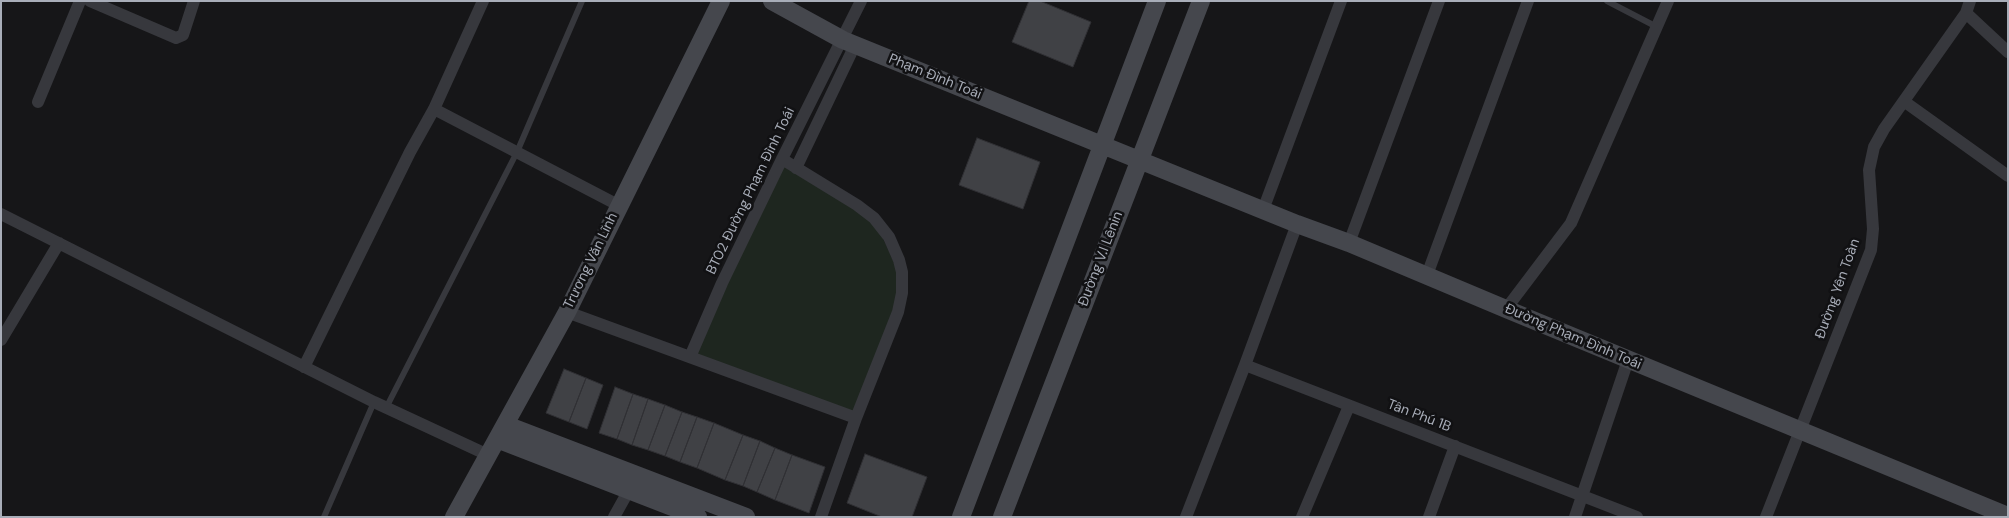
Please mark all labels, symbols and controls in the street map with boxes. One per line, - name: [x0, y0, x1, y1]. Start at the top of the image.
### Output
- street label: Phạm Đình Toái: [886, 51, 984, 103]
- street label: BT02 Đường Phạm Đình Toái: [703, 105, 799, 277]
- street label: Đường V.I Lênin: [1075, 209, 1127, 309]
- street label: Trương Văn Lĩnh: [560, 210, 622, 312]
- street label: Đường Yên Toàn: [1812, 237, 1864, 341]
- street label: Đường Phạm Đình Toái: [1502, 301, 1644, 373]
- street label: Tân Phú 1B: [1385, 396, 1453, 436]

